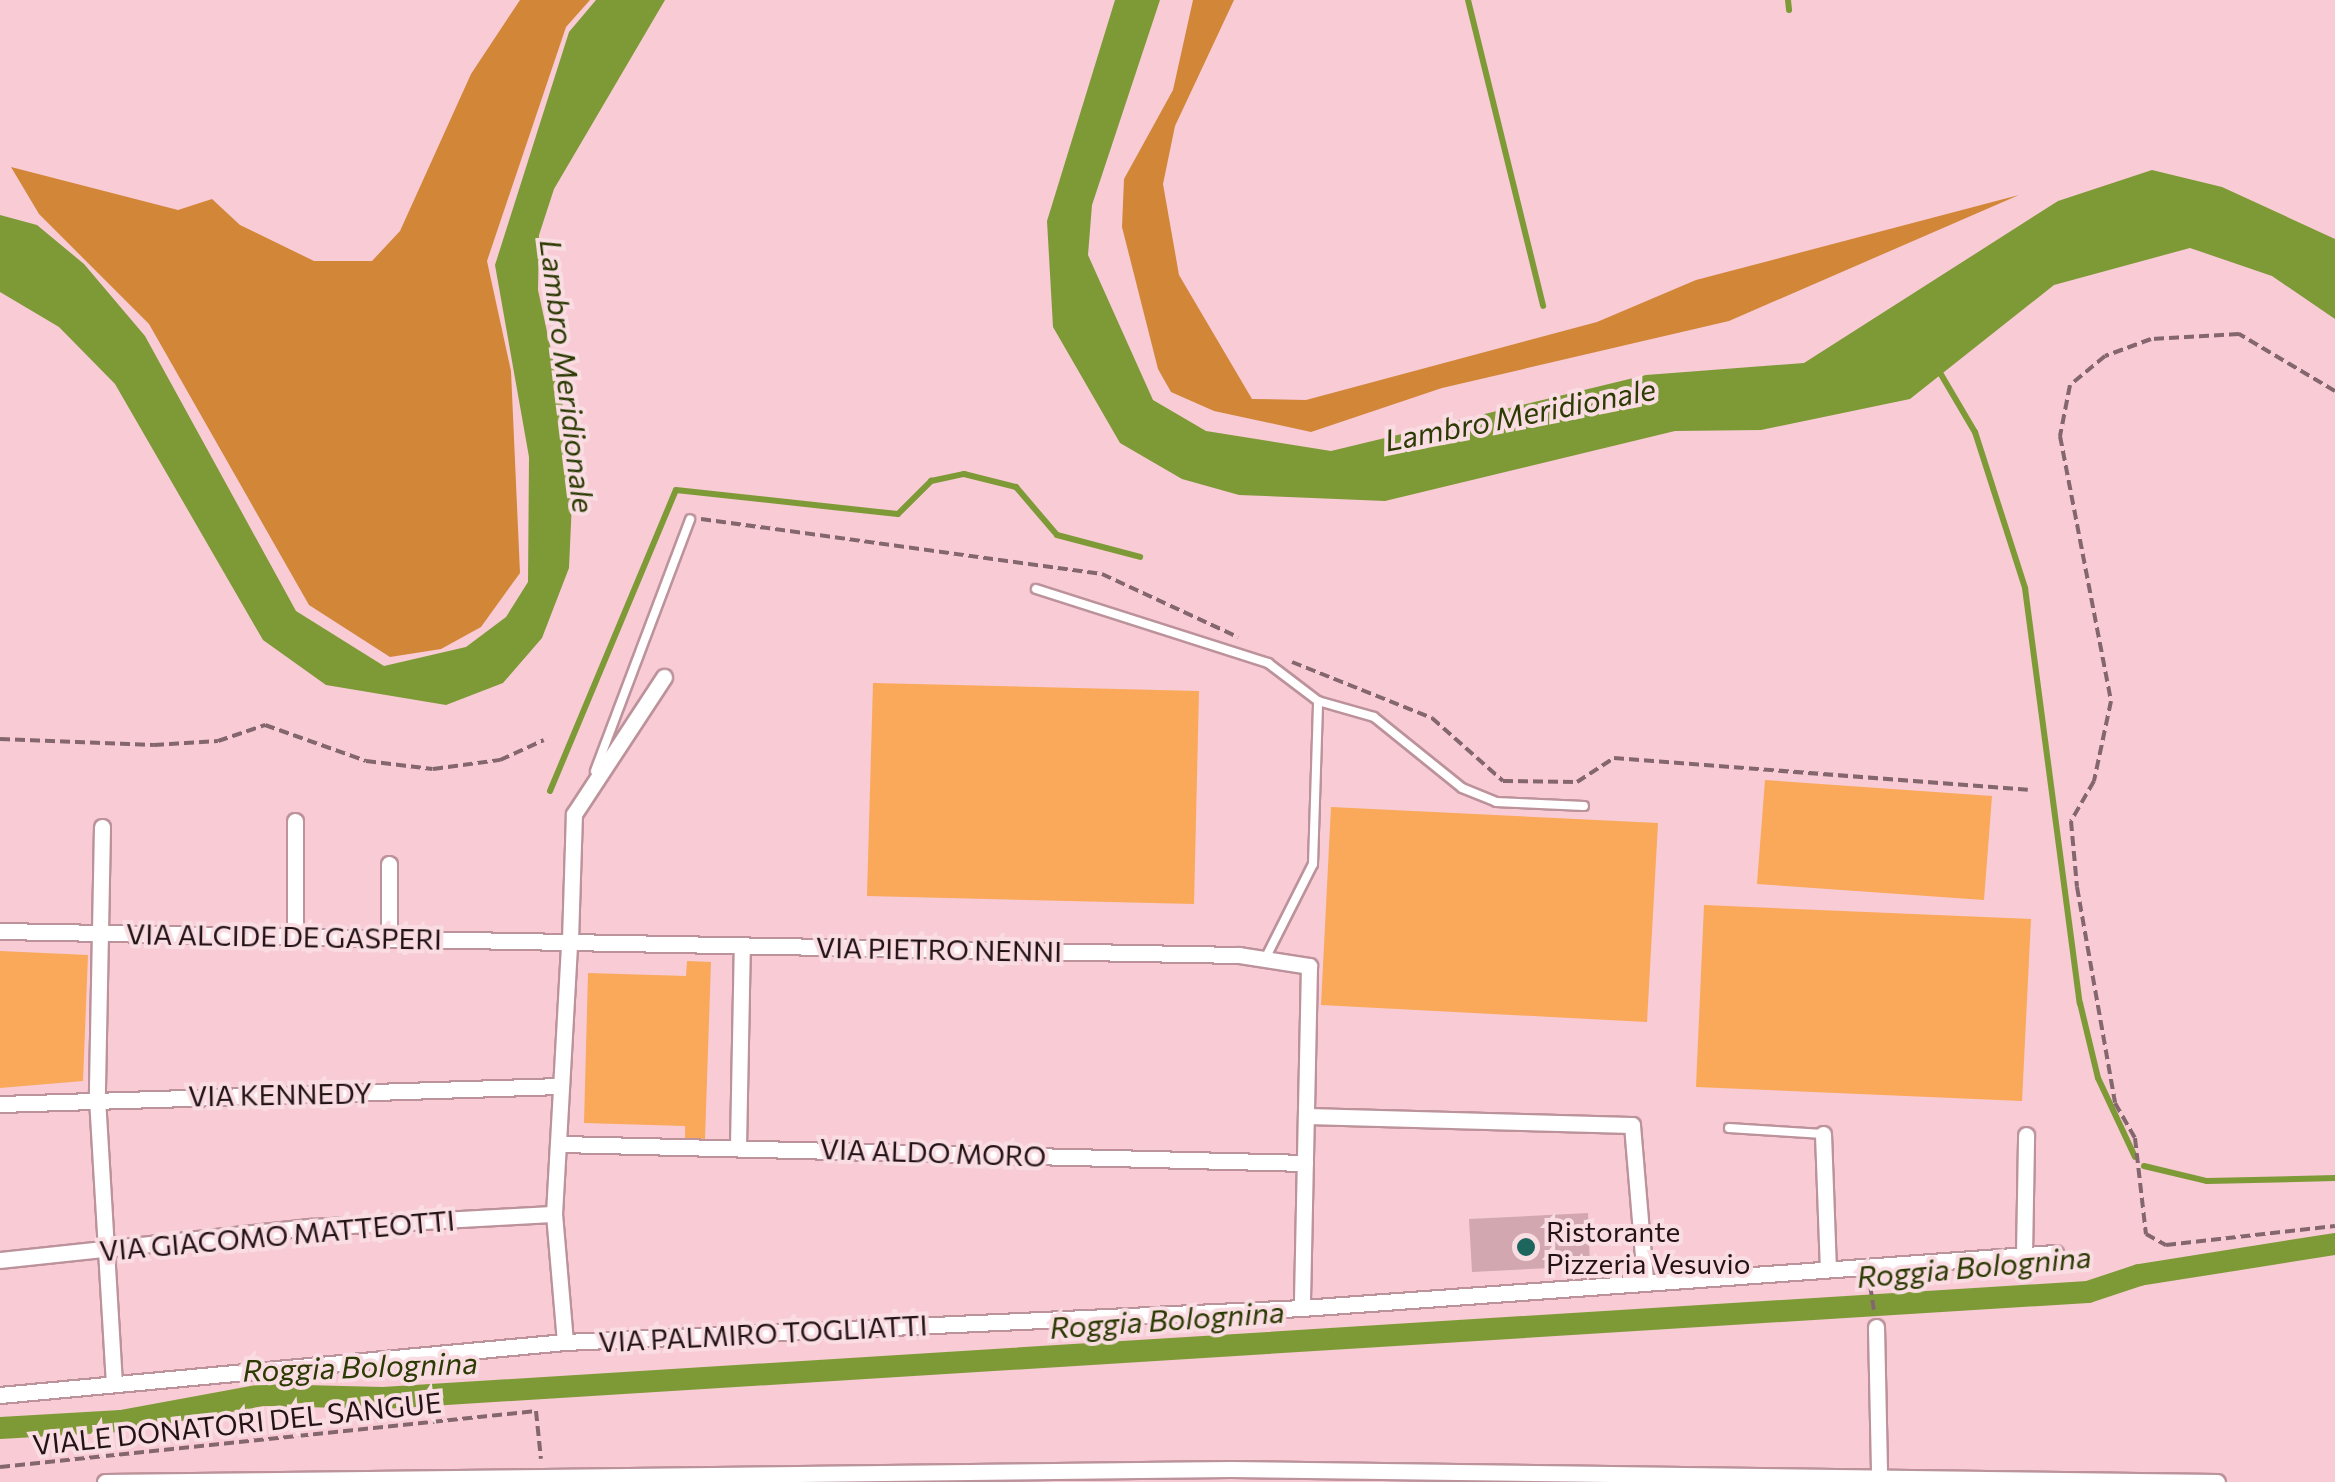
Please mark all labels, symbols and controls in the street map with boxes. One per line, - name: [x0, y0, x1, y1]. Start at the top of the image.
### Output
- water label: Lambro Meridionale: [533, 237, 603, 515]
- water label: Lambro Meridionale: [1381, 370, 1659, 458]
- street label: VIA ALCIDE DE GASPERI: [126, 916, 442, 956]
- street label: VIA PIETRO NENNI: [816, 930, 1062, 968]
- street label: VIA KENNEDY: [188, 1076, 372, 1112]
- street label: VIA ALDO MORO: [819, 1131, 1047, 1173]
- street label: VIA GIACOMO MATTEOTTI: [98, 1203, 456, 1267]
- place label: Ristorante Pizzeria Vesuvio: [1546, 1214, 1750, 1280]
- marker: Ristorante Pizzeria Vesuvio: [1515, 1236, 1537, 1258]
- water label: Roggia Bolognina: [1855, 1238, 2093, 1294]
- water label: Roggia Bolognina: [1048, 1293, 1286, 1345]
- street label: VIA PALMIRO TOGLIATTI: [598, 1308, 928, 1358]
- water label: Roggia Bolognina: [242, 1344, 478, 1388]
- street label: VIALE DONATORI DEL SANGUE: [31, 1385, 443, 1461]

